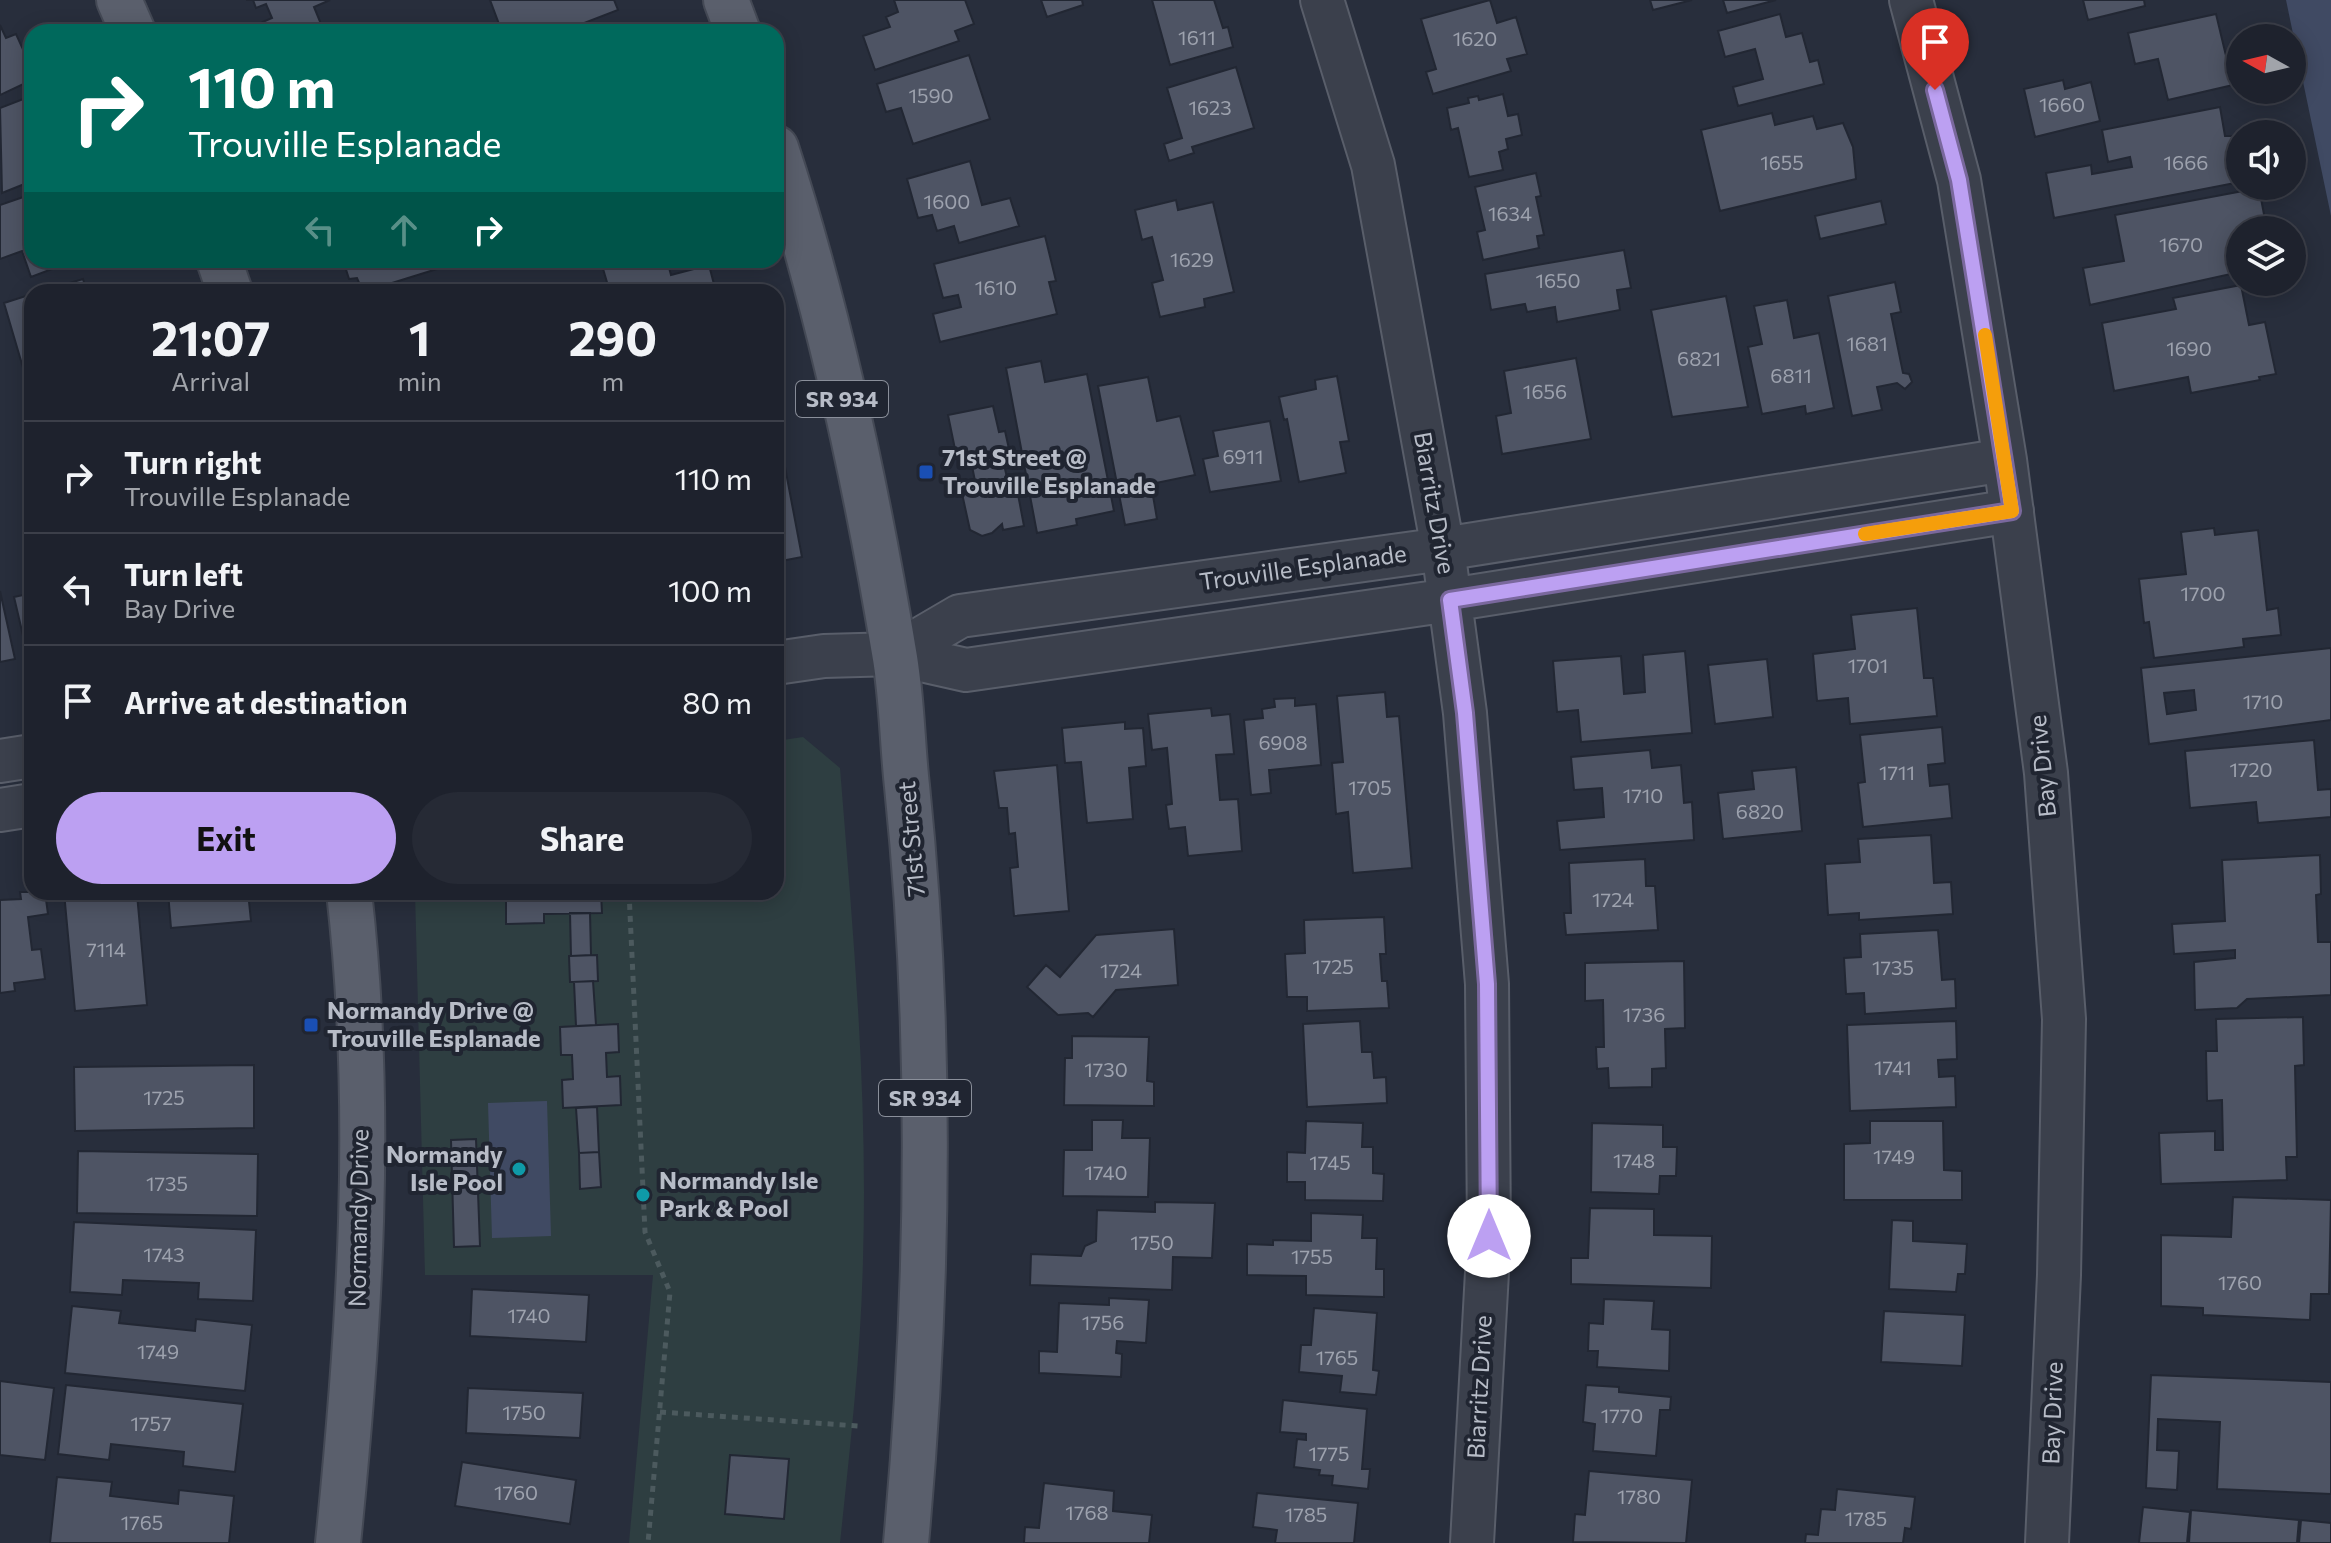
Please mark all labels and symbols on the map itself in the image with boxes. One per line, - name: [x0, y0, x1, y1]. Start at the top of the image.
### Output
- pin: [1901, 8, 1969, 90]
- north arrow: [2226, 24, 2306, 104]
- house number: 1611: [1178, 25, 1216, 49]
- house number: 1620: [1453, 26, 1497, 50]
- house number: 1590: [908, 83, 954, 107]
- house number: 1660: [2039, 92, 2085, 116]
- house number: 1623: [1188, 95, 1232, 119]
- house number: 1655: [1760, 150, 1804, 174]
- house number: 1666: [2164, 150, 2208, 174]
- house number: 1600: [924, 189, 970, 213]
- house number: 1634: [1488, 201, 1532, 225]
- house number: 1670: [2159, 232, 2203, 256]
- house number: 1629: [1170, 247, 1214, 271]
- house number: 1650: [1535, 268, 1581, 292]
- house number: 1610: [975, 275, 1017, 299]
- house number: 1681: [1846, 331, 1888, 355]
- house number: 1690: [2166, 336, 2212, 360]
- house number: 6821: [1677, 346, 1721, 370]
- house number: 6811: [1770, 363, 1812, 387]
- house number: 1656: [1523, 379, 1567, 403]
- road number: SR 934: [796, 381, 888, 417]
- street label: Biarritz Drive: [1409, 429, 1462, 576]
- place label: 71st Street @ Trouville Esplanade: [942, 442, 1156, 499]
- house number: 6911: [1222, 444, 1264, 468]
- marker: 71st Street @ Trouville Esplanade: [917, 463, 935, 481]
- street label: Trouville Esplanade: [1197, 538, 1408, 595]
- house number: 1700: [2180, 581, 2226, 605]
- house number: 1701: [1848, 653, 1888, 677]
- house number: 1710: [2243, 689, 2283, 713]
- street label: Bay Drive: [2022, 714, 2061, 819]
- house number: 6908: [1258, 730, 1308, 754]
- house number: 1720: [2229, 757, 2273, 781]
- house number: 1711: [1879, 760, 1915, 784]
- house number: 1705: [1348, 775, 1392, 799]
- street label: 71st Street: [891, 780, 930, 898]
- house number: 1710: [1623, 783, 1663, 807]
- house number: 6820: [1736, 799, 1784, 823]
- house number: 1724: [1592, 887, 1634, 911]
- house number: 7114: [86, 937, 126, 961]
- house number: 1725: [1312, 954, 1354, 978]
- house number: 1735: [1872, 955, 1914, 979]
- house number: 1724: [1100, 958, 1142, 982]
- place label: Normandy Drive @ Trouville Esplanade: [327, 995, 541, 1052]
- house number: 1736: [1623, 1002, 1665, 1026]
- marker: Normandy Drive @ Trouville Esplanade: [302, 1016, 320, 1034]
- house number: 1741: [1874, 1055, 1912, 1079]
- house number: 1730: [1084, 1057, 1128, 1081]
- road number: SR 934: [879, 1080, 971, 1116]
- house number: 1725: [143, 1085, 185, 1109]
- street label: Normandy Drive: [341, 1129, 374, 1307]
- place label: Normandy Isle Pool: [386, 1139, 503, 1196]
- house number: 1749: [1873, 1144, 1915, 1168]
- house number: 1748: [1613, 1148, 1655, 1172]
- house number: 1745: [1309, 1150, 1351, 1174]
- marker: Normandy Isle Pool: [510, 1160, 528, 1178]
- house number: 1740: [1085, 1160, 1127, 1184]
- place label: Normandy Isle Park & Pool: [659, 1165, 818, 1222]
- house number: 1735: [146, 1171, 188, 1195]
- marker: Normandy Isle Park & Pool: [634, 1186, 652, 1204]
- position arrow: [1447, 1194, 1531, 1278]
- house number: 1750: [1130, 1230, 1174, 1254]
- house number: 1743: [143, 1242, 185, 1266]
- house number: 1755: [1291, 1244, 1333, 1268]
- house number: 1760: [2218, 1270, 2262, 1294]
- house number: 1740: [508, 1303, 550, 1327]
- house number: 1756: [1082, 1310, 1124, 1334]
- street label: Biarritz Drive: [1460, 1314, 1497, 1460]
- house number: 1749: [137, 1339, 179, 1363]
- house number: 1765: [1316, 1345, 1358, 1369]
- street label: Bay Drive: [2035, 1361, 2068, 1465]
- house number: 1750: [502, 1400, 546, 1424]
- house number: 1770: [1601, 1403, 1643, 1427]
- house number: 1757: [130, 1411, 172, 1435]
- house number: 1775: [1308, 1441, 1350, 1465]
- house number: 1760: [494, 1480, 538, 1504]
- house number: 1780: [1617, 1484, 1661, 1508]
- house number: 1768: [1065, 1500, 1109, 1524]
- house number: 1785: [1285, 1502, 1327, 1526]
- house number: 1785: [1845, 1506, 1887, 1530]
- house number: 1765: [121, 1510, 163, 1534]

